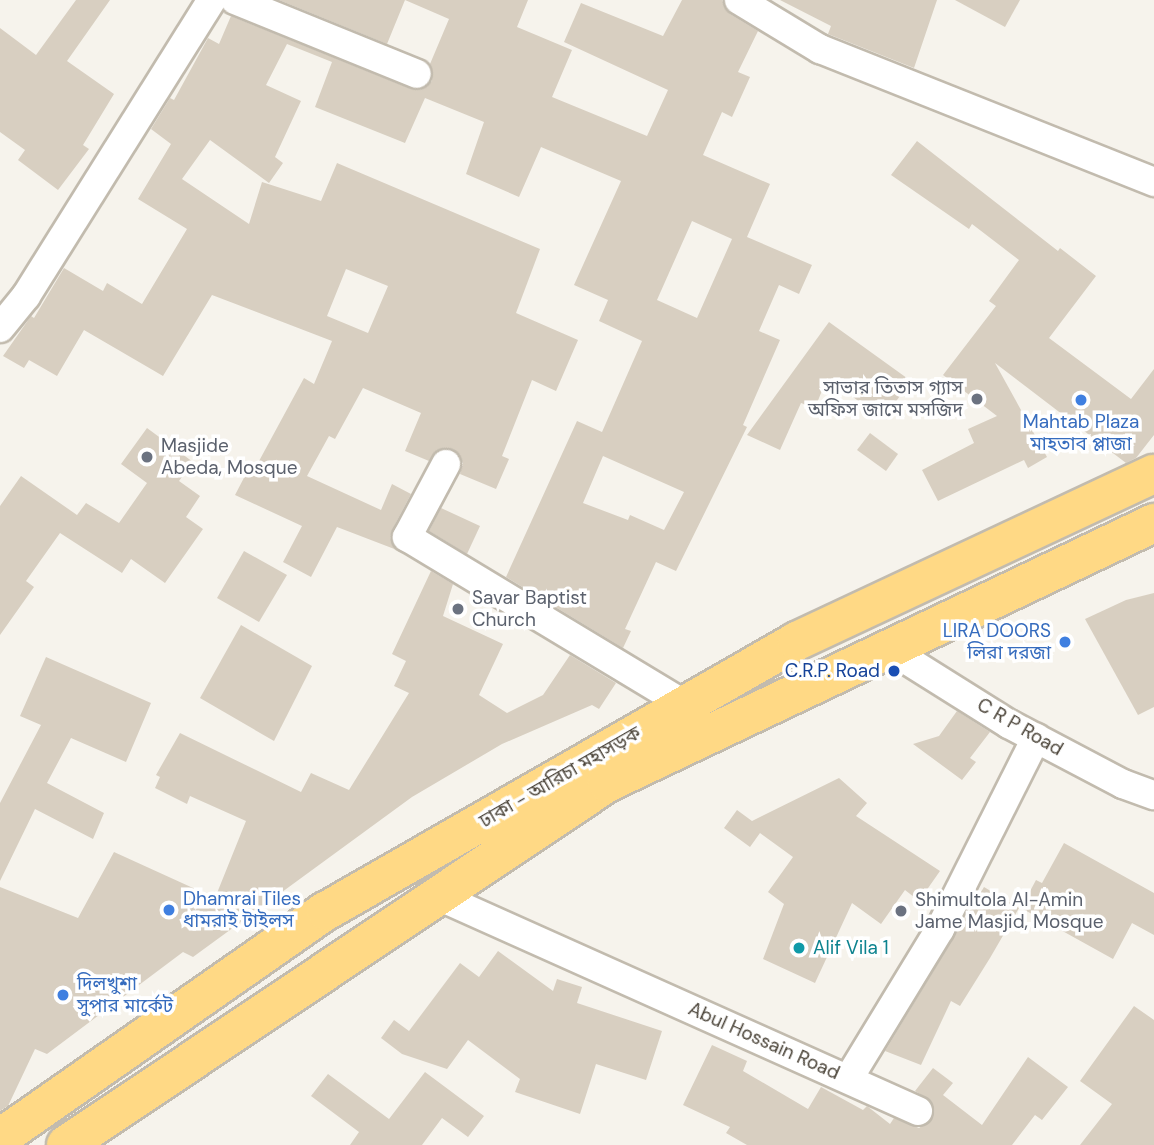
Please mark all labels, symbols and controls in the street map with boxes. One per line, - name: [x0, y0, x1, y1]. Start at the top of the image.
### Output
- place label: সাভার তিতাস গ্যাস অফিস জামে মসজিদ: [808, 377, 963, 421]
- marker: সাভার তিতাস গ্যাস অফিস জামে মসজিদ: [969, 391, 985, 407]
- marker: Mahtab Plaza মাহতাব প্লাজা: [1073, 392, 1089, 408]
- place label: Mahtab Plaza মাহতাব প্লাজা: [1023, 411, 1139, 455]
- place label: Masjide Abeda, Mosque: [161, 435, 297, 479]
- marker: Masjide Abeda, Mosque: [139, 449, 155, 465]
- place label: Savar Baptist Church: [472, 587, 587, 631]
- marker: Savar Baptist Church: [450, 601, 466, 617]
- place label: LIRA DOORS লিরা দরজা: [943, 620, 1051, 664]
- marker: LIRA DOORS লিরা দরজা: [1057, 634, 1073, 650]
- place label: C.R.P. Road: [785, 660, 880, 682]
- marker: C.R.P. Road: [886, 663, 902, 679]
- street label: C R P Road: [973, 693, 1067, 761]
- street label: ঢাকা - আরিচা মহাসড়ক: [475, 722, 645, 832]
- place label: Dhamrai Tiles ধামরাই টাইলস: [183, 888, 301, 932]
- place label: Shimultola Al-Amin Jame Masjid, Mosque: [915, 889, 1103, 933]
- marker: Dhamrai Tiles ধামরাই টাইলস: [161, 902, 177, 918]
- marker: Shimultola Al-Amin Jame Masjid, Mosque: [893, 903, 909, 919]
- place label: Alif Vila 1: [813, 937, 889, 959]
- marker: Alif Vila 1: [791, 940, 807, 956]
- place label: দিলখুশা সুপার মার্কেট: [77, 973, 173, 1017]
- marker: দিলখুশা সুপার মার্কেট: [55, 987, 71, 1003]
- street label: Abul Hossain Road: [685, 997, 843, 1085]

